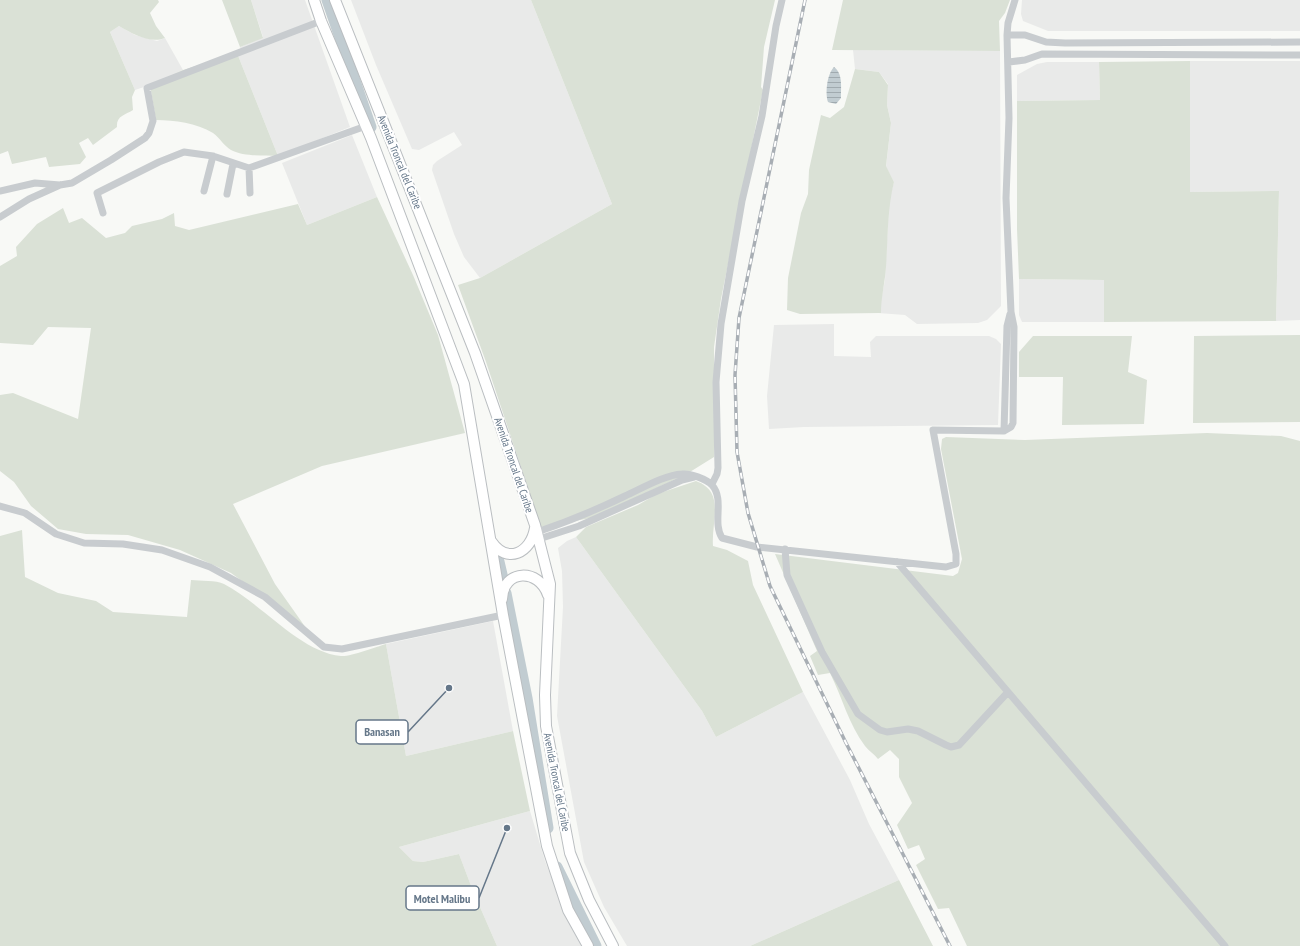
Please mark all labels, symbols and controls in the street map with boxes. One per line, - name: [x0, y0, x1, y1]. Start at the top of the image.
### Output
- street label: Avenida Troncal del Caribe: [375, 113, 425, 211]
- street label: Avenida Troncal del Caribe: [491, 415, 537, 515]
- callout: Banasan: [356, 720, 408, 744]
- text: Banasan: [364, 724, 400, 739]
- street label: Avenida Troncal del Caribe: [541, 732, 574, 833]
- callout: Motel Malibu: [406, 886, 479, 910]
- text: Motel Malibu: [414, 891, 470, 906]

